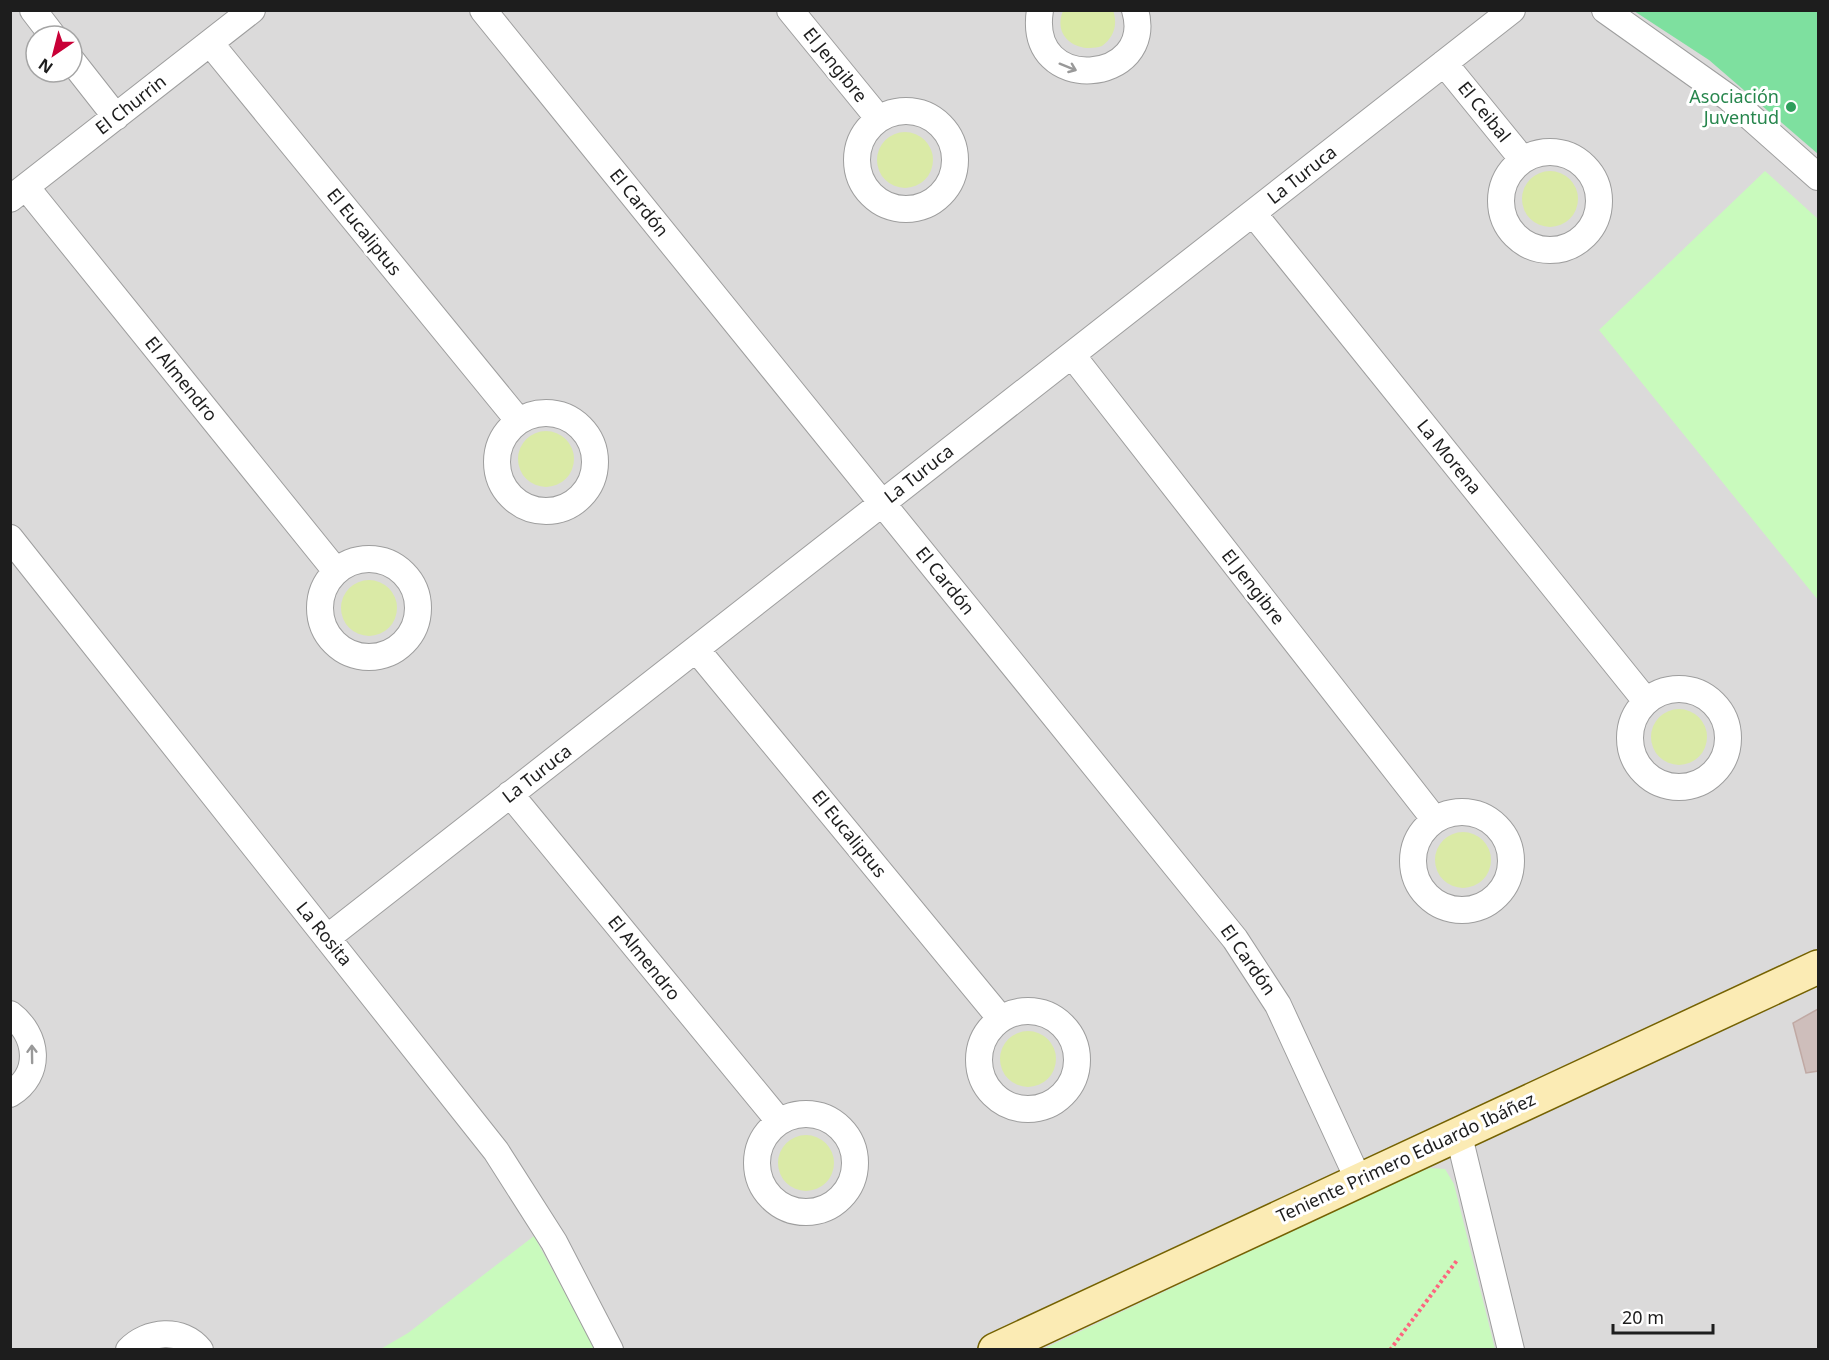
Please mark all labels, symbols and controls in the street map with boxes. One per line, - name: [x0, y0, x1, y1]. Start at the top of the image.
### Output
- street label: El Jengibre: [798, 22, 873, 107]
- north arrow: [24, 24, 84, 84]
- text: N: [34, 54, 57, 79]
- one-way arrow: [1059, 62, 1077, 73]
- street label: El Churrin: [90, 69, 171, 139]
- street label: El Ceibal: [1453, 76, 1517, 147]
- place label: Asociación Juventud: [1689, 84, 1779, 129]
- marker: Asociación Juventud: [1784, 100, 1798, 114]
- street label: La Turuca: [1262, 140, 1341, 209]
- street label: El Cardón: [605, 163, 675, 241]
- street label: El Eucaliptus: [322, 183, 407, 280]
- street label: El Almendro: [140, 331, 223, 426]
- street label: La Morena: [1412, 414, 1487, 499]
- street label: La Turuca: [879, 439, 958, 508]
- street label: El Cardón: [911, 541, 981, 619]
- street label: El Jengibre: [1217, 544, 1291, 629]
- street label: La Turuca: [497, 739, 576, 808]
- street label: El Eucaliptus: [807, 785, 892, 882]
- street label: La Rosita: [291, 896, 358, 971]
- street label: El Almendro: [603, 910, 686, 1005]
- street label: El Cardón: [1216, 919, 1282, 999]
- one-way arrow: [26, 1045, 38, 1064]
- street label: Teniente Primero Eduardo Ibáñez: [1272, 1086, 1539, 1228]
- scale bar: [1613, 1297, 1714, 1335]
- text: 20 m: [1622, 1305, 1664, 1329]

